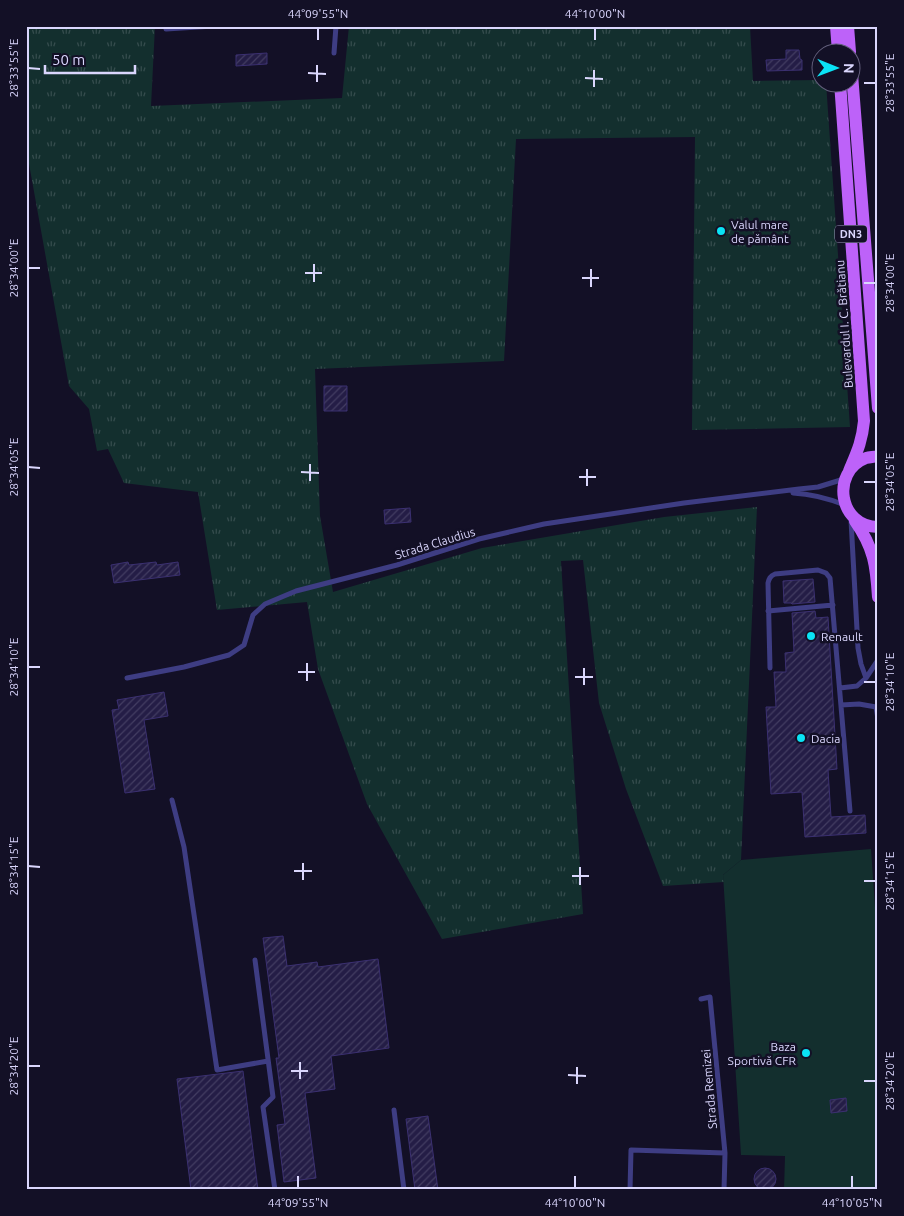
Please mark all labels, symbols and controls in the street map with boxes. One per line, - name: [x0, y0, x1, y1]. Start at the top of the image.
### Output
- text: 44°09'55"N: [288, 7, 348, 20]
- text: 44°10'00"N: [565, 7, 625, 20]
- text: 28°33'55"E: [7, 38, 20, 97]
- scale bar: [45, 42, 135, 74]
- north arrow: [812, 42, 862, 92]
- text: 50 m: [52, 51, 85, 68]
- text: 28°33'55"E: [883, 53, 896, 112]
- text: N: [841, 63, 857, 74]
- place label: Valul mare de pământ: [731, 218, 789, 245]
- marker: Valul mare de pământ: [715, 225, 727, 237]
- road number: DN3: [835, 225, 867, 242]
- text: 28°34'00"E: [7, 238, 20, 297]
- text: 28°34'00"E: [883, 253, 896, 312]
- street label: Bulevardul I. C. Brătianu: [833, 259, 855, 389]
- text: 28°34'05"E: [7, 437, 20, 496]
- text: 28°34'05"E: [883, 452, 896, 511]
- street label: Strada Claudius: [393, 525, 477, 561]
- marker: Renault: [805, 630, 817, 642]
- place label: Renault: [821, 630, 863, 643]
- text: 28°34'10"E: [7, 637, 20, 696]
- text: 28°34'10"E: [883, 652, 896, 711]
- marker: Dacia: [795, 732, 807, 744]
- place label: Dacia: [811, 732, 840, 745]
- text: 28°34'15"E: [7, 836, 20, 895]
- text: 28°34'15"E: [883, 851, 896, 910]
- text: 28°34'20"E: [7, 1036, 20, 1095]
- place label: Baza Sportivă CFR: [728, 1040, 797, 1067]
- marker: Baza Sportivă CFR: [800, 1047, 812, 1059]
- street label: Strada Remizei: [699, 1049, 719, 1129]
- text: 28°34'20"E: [883, 1051, 896, 1110]
- text: 44°09'55"N: [268, 1196, 328, 1209]
- text: 44°10'00"N: [545, 1196, 605, 1209]
- text: 44°10'05"N: [822, 1196, 882, 1209]

